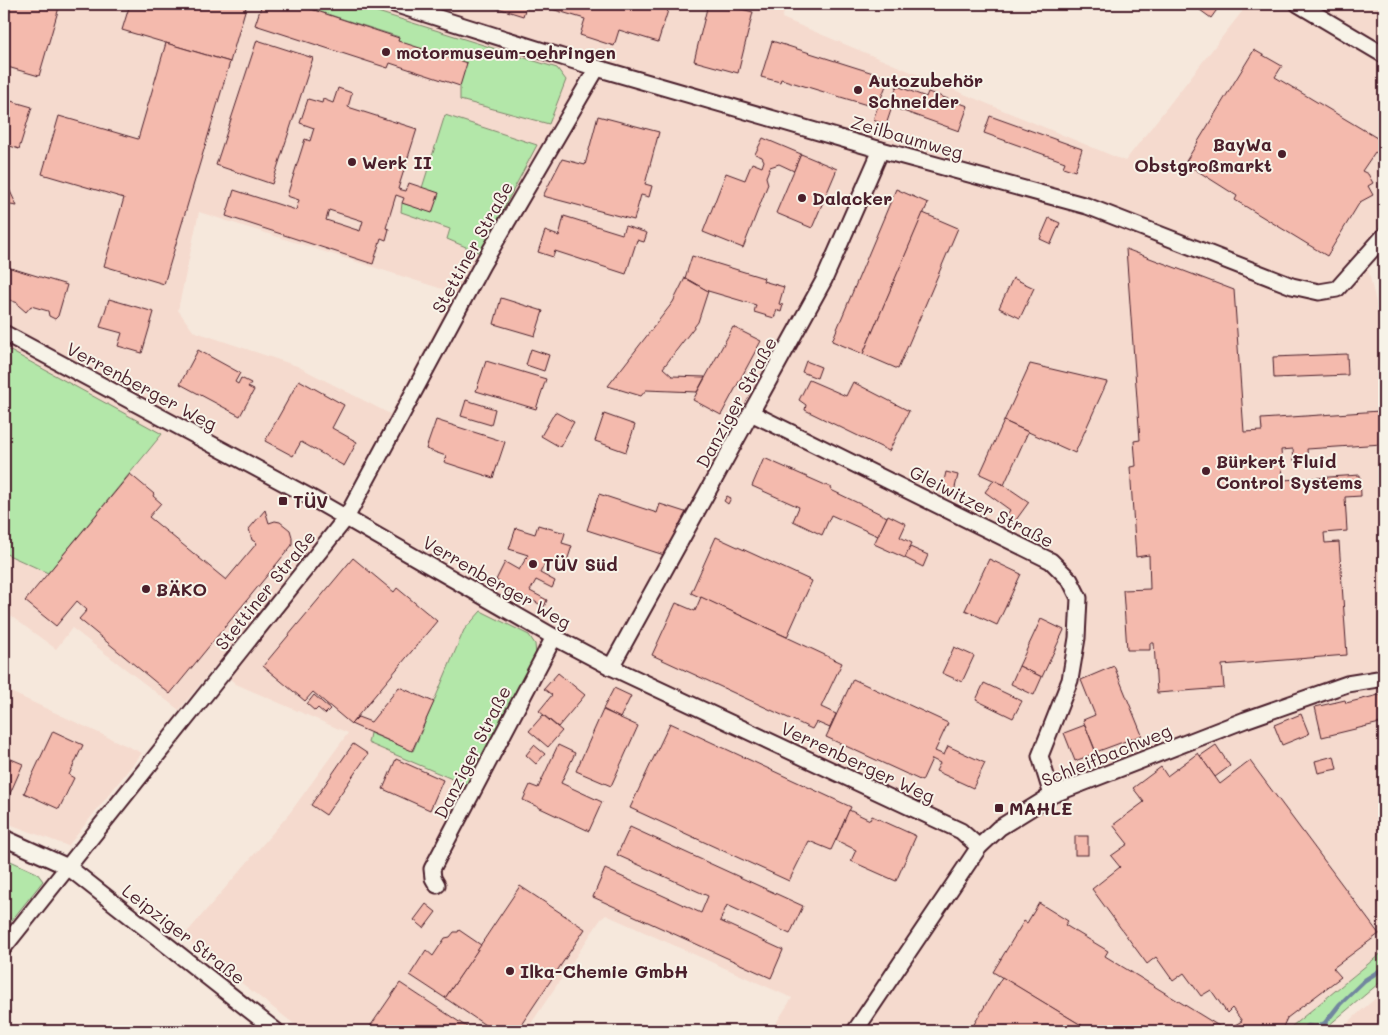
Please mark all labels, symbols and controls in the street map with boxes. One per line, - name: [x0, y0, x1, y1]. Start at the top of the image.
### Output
- place label: motormuseum-oehringen: [396, 40, 616, 64]
- marker: motormuseum-oehringen: [380, 46, 392, 58]
- place label: Autozubehör Schneider: [868, 68, 983, 113]
- marker: Autozubehör Schneider: [852, 84, 864, 96]
- street label: Zeilbaumweg: [848, 110, 966, 164]
- place label: BayWa Obstgroßmarkt: [1134, 132, 1272, 177]
- marker: BayWa Obstgroßmarkt: [1276, 148, 1288, 160]
- place label: Werk II: [362, 150, 432, 174]
- marker: Werk II: [346, 156, 358, 168]
- street label: Stettiner Straße: [426, 177, 518, 317]
- place label: Dalacker: [812, 186, 892, 210]
- marker: Dalacker: [796, 192, 808, 204]
- street label: Danziger Straße: [690, 332, 782, 472]
- street label: Verrenberger Weg: [63, 336, 221, 436]
- place label: Bürkert Fluid Control Systems: [1216, 449, 1362, 494]
- street label: Gleiwitzer Straße: [906, 459, 1058, 553]
- marker: Bürkert Fluid Control Systems: [1200, 465, 1212, 477]
- place label: TÜV: [293, 489, 328, 513]
- marker: TÜV: [277, 495, 289, 507]
- street label: Stettiner Straße: [209, 525, 321, 655]
- street label: Verrenberger Weg: [419, 530, 575, 634]
- place label: TÜV Süd: [543, 552, 618, 576]
- marker: TÜV Süd: [527, 558, 539, 570]
- place label: BÄKO: [156, 577, 207, 601]
- marker: BÄKO: [140, 583, 152, 595]
- street label: Danziger Straße: [428, 681, 516, 823]
- street label: Verrenberger Weg: [777, 716, 939, 808]
- street label: Schleifbachweg: [1038, 718, 1174, 792]
- place label: MAHLE: [1009, 796, 1073, 820]
- marker: MAHLE: [993, 802, 1005, 814]
- street label: Leipziger Straße: [118, 878, 250, 990]
- place label: Ilka-Chemie GmbH: [520, 959, 689, 983]
- marker: Ilka-Chemie GmbH: [504, 965, 516, 977]

